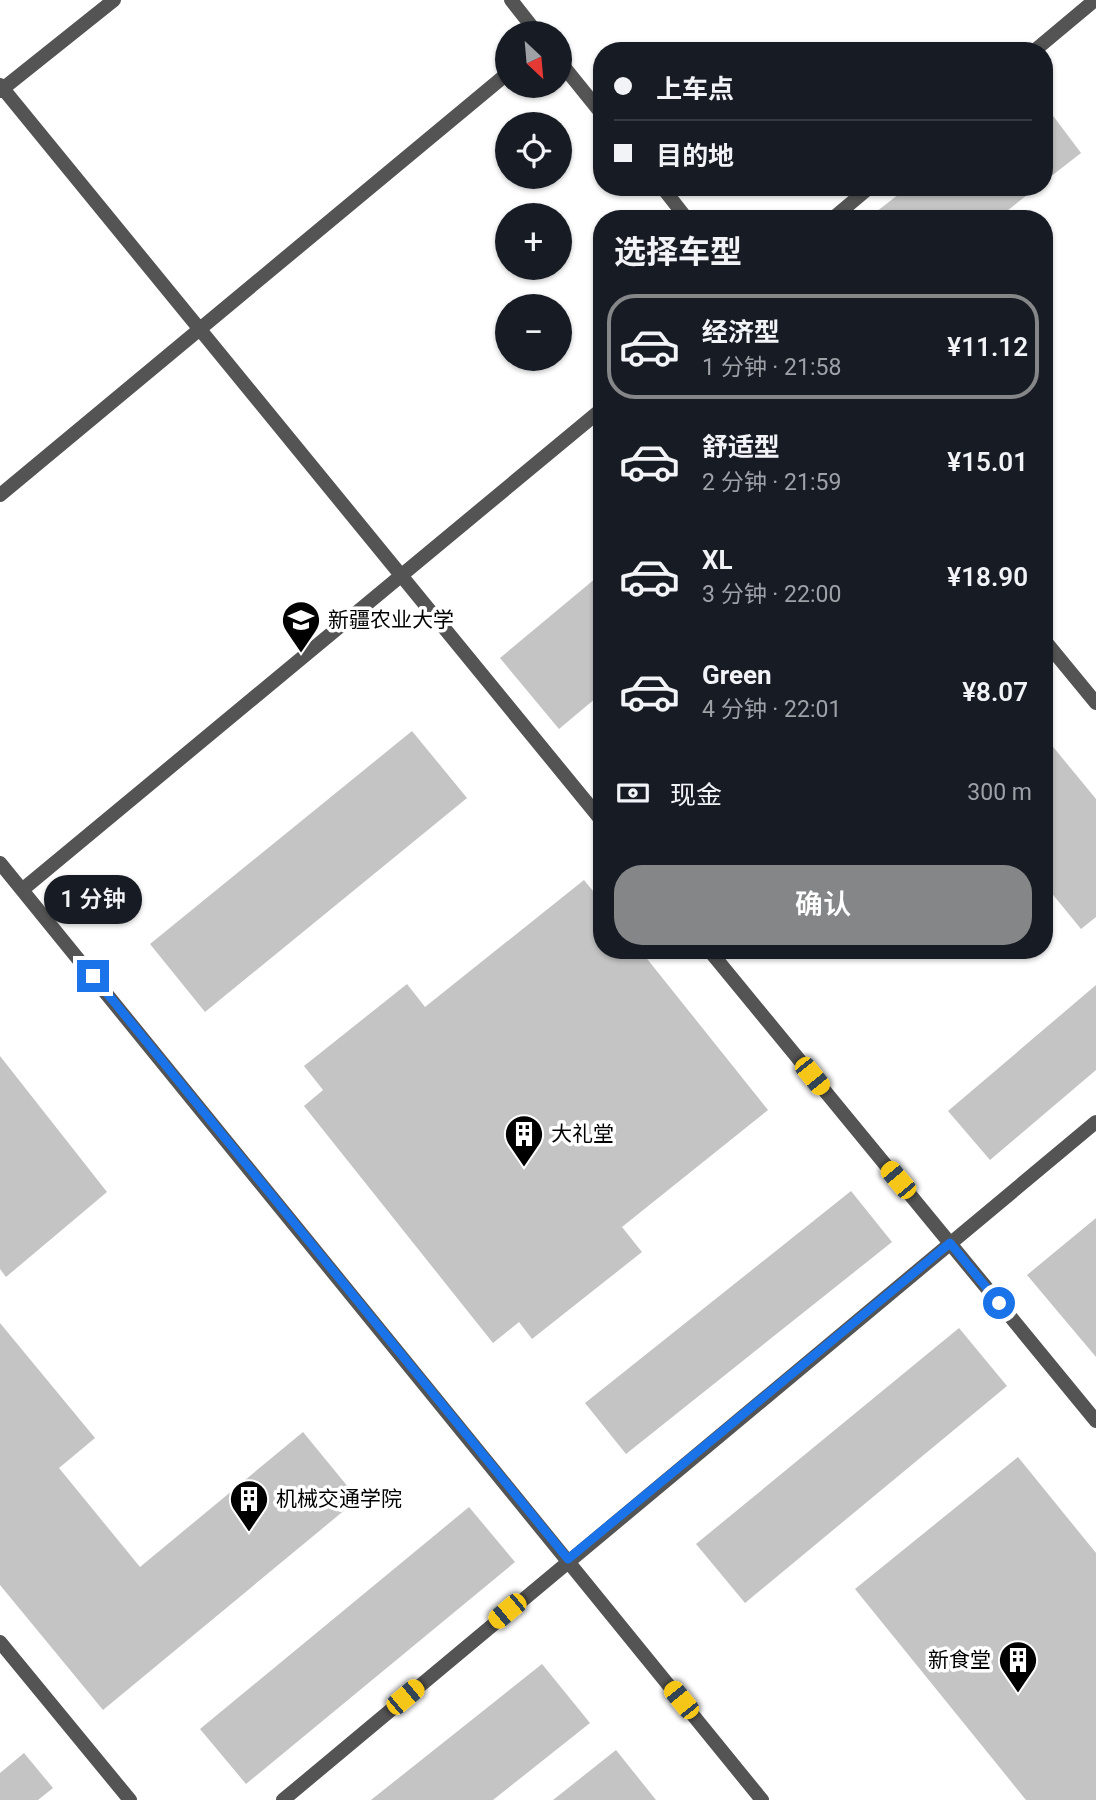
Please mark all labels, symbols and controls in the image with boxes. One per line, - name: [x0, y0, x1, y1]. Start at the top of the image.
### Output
- north arrow: [495, 21, 572, 98]
- map controls: [495, 21, 572, 371]
- text: 上车点: [656, 74, 734, 104]
- button: locate: [495, 112, 572, 189]
- text: 目的地: [656, 141, 734, 171]
- button: +: [495, 203, 572, 280]
- text: 选择车型: [614, 233, 742, 271]
- button: −: [495, 294, 572, 371]
- icon: car: [618, 315, 681, 378]
- text: 经济型: [702, 317, 780, 347]
- text: ¥11.12: [947, 332, 1028, 362]
- text: 1 分钟 · 21:58: [702, 354, 841, 381]
- icon: car: [618, 430, 681, 493]
- text: 舒适型: [702, 432, 780, 462]
- text: ¥15.01: [947, 447, 1028, 477]
- text: 2 分钟 · 21:59: [702, 469, 841, 496]
- icon: car: [618, 545, 681, 608]
- text: XL: [702, 545, 733, 575]
- text: ¥18.90: [947, 562, 1028, 592]
- text: 3 分钟 · 22:00: [702, 581, 841, 608]
- school or university icon: 新疆农业大学: [280, 599, 322, 654]
- place label: 新疆农业大学: [328, 608, 454, 632]
- icon: car: [618, 660, 681, 723]
- text: Green: [702, 660, 772, 690]
- text: ¥8.07: [962, 677, 1028, 707]
- text: 4 分钟 · 22:01: [702, 696, 841, 723]
- icon: cash: [614, 774, 652, 812]
- text: 300 m: [967, 779, 1032, 806]
- text: 现金: [670, 780, 722, 810]
- button: 确认: [614, 865, 1032, 945]
- callout: 1 分钟: [44, 874, 142, 923]
- text: 1 分钟: [61, 886, 125, 913]
- route end: [77, 960, 109, 992]
- car: [791, 1053, 834, 1099]
- building icon: 大礼堂: [503, 1113, 545, 1168]
- place label: 大礼堂: [551, 1122, 614, 1146]
- car: [877, 1157, 920, 1203]
- route start: [983, 1287, 1015, 1319]
- building icon: 机械交通学院: [228, 1478, 270, 1533]
- place label: 机械交通学院: [276, 1487, 402, 1511]
- car: [485, 1589, 530, 1633]
- building icon: 新食堂: [997, 1639, 1039, 1694]
- place label: 新食堂: [928, 1648, 991, 1672]
- car: [383, 1675, 428, 1719]
- car: [660, 1677, 703, 1723]

